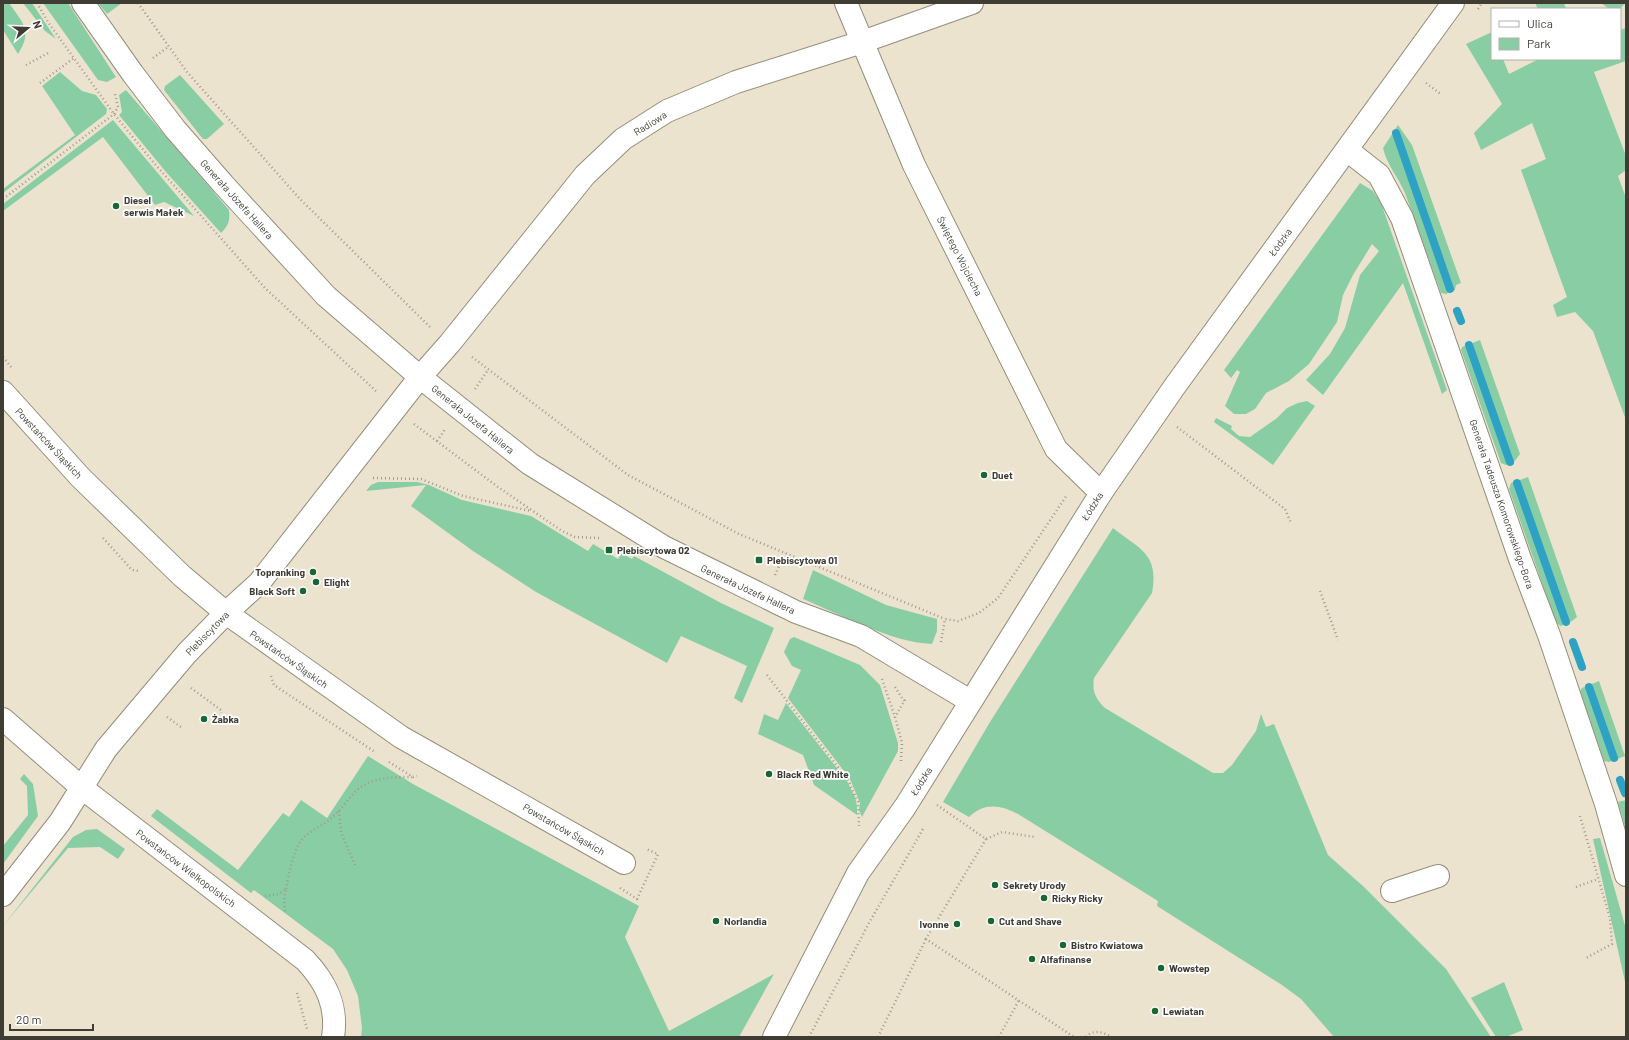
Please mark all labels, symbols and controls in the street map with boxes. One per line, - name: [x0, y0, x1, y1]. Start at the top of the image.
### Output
- north arrow: [8, 8, 48, 48]
- legend: [1491, 8, 1621, 60]
- text: Ulica: [1527, 16, 1553, 30]
- text: N: [31, 19, 45, 30]
- text: Park: [1527, 36, 1551, 50]
- street label: Radiowa: [631, 108, 669, 138]
- street label: Generała Józefa Hallera: [198, 157, 276, 241]
- place label: Diesel serwis Małek: [124, 194, 184, 218]
- marker: Diesel serwis Małek: [111, 201, 121, 211]
- street label: Świętego Wojciecha: [935, 214, 985, 298]
- street label: Łódzka: [1265, 226, 1294, 259]
- street label: Generała Józefa Hallera: [429, 382, 517, 456]
- street label: Powstańców Śląskich: [13, 405, 85, 481]
- street label: Generała Tadeusza Komorowskiego-Bora: [1467, 418, 1537, 590]
- place label: Duet: [992, 469, 1013, 481]
- marker: Duet: [979, 470, 989, 480]
- street label: Łódzka: [1078, 490, 1105, 523]
- place label: Plebiscytowa 02: [617, 544, 690, 556]
- marker: Plebiscytowa 02: [604, 545, 614, 555]
- place label: Plebiscytowa 01: [767, 554, 837, 566]
- marker: Plebiscytowa 01: [754, 555, 764, 565]
- street label: Generała Józefa Hallera: [699, 562, 797, 616]
- place label: Topranking: [255, 566, 305, 578]
- marker: Topranking: [308, 567, 318, 577]
- place label: Elight: [324, 576, 350, 588]
- marker: Elight: [311, 577, 321, 587]
- place label: Black Soft: [249, 585, 295, 597]
- marker: Black Soft: [298, 586, 308, 596]
- street label: Plebiscytowa: [183, 608, 231, 658]
- street label: Powstańców Śląskich: [248, 628, 330, 690]
- place label: Żabka: [212, 713, 239, 725]
- marker: Żabka: [199, 714, 209, 724]
- street label: Łódzka: [907, 765, 934, 798]
- place label: Black Red White: [777, 768, 849, 780]
- marker: Black Red White: [764, 769, 774, 779]
- street label: Powstańców Śląskich: [521, 801, 607, 857]
- street label: Powstańców Wielkopolskich: [134, 827, 238, 909]
- place label: Sekrety Urody: [1003, 879, 1066, 891]
- marker: Sekrety Urody: [990, 880, 1000, 890]
- place label: Ricky Ricky: [1052, 892, 1103, 904]
- marker: Ricky Ricky: [1039, 893, 1049, 903]
- place label: Norlandia: [724, 915, 767, 927]
- place label: Cut and Shave: [999, 915, 1062, 927]
- marker: Norlandia: [711, 916, 721, 926]
- marker: Cut and Shave: [986, 916, 996, 926]
- place label: Ivonne: [920, 918, 950, 930]
- marker: Ivonne: [952, 919, 962, 929]
- place label: Bistro Kwiatowa: [1071, 939, 1143, 951]
- marker: Bistro Kwiatowa: [1058, 940, 1068, 950]
- place label: Alfafinanse: [1040, 953, 1092, 965]
- marker: Alfafinanse: [1027, 954, 1037, 964]
- place label: Wowstep: [1169, 962, 1210, 974]
- marker: Wowstep: [1156, 963, 1166, 973]
- place label: Lewiatan: [1163, 1005, 1204, 1017]
- scale bar: [10, 1006, 93, 1032]
- marker: Lewiatan: [1150, 1006, 1160, 1016]
- text: 20 m: [16, 1012, 42, 1026]

